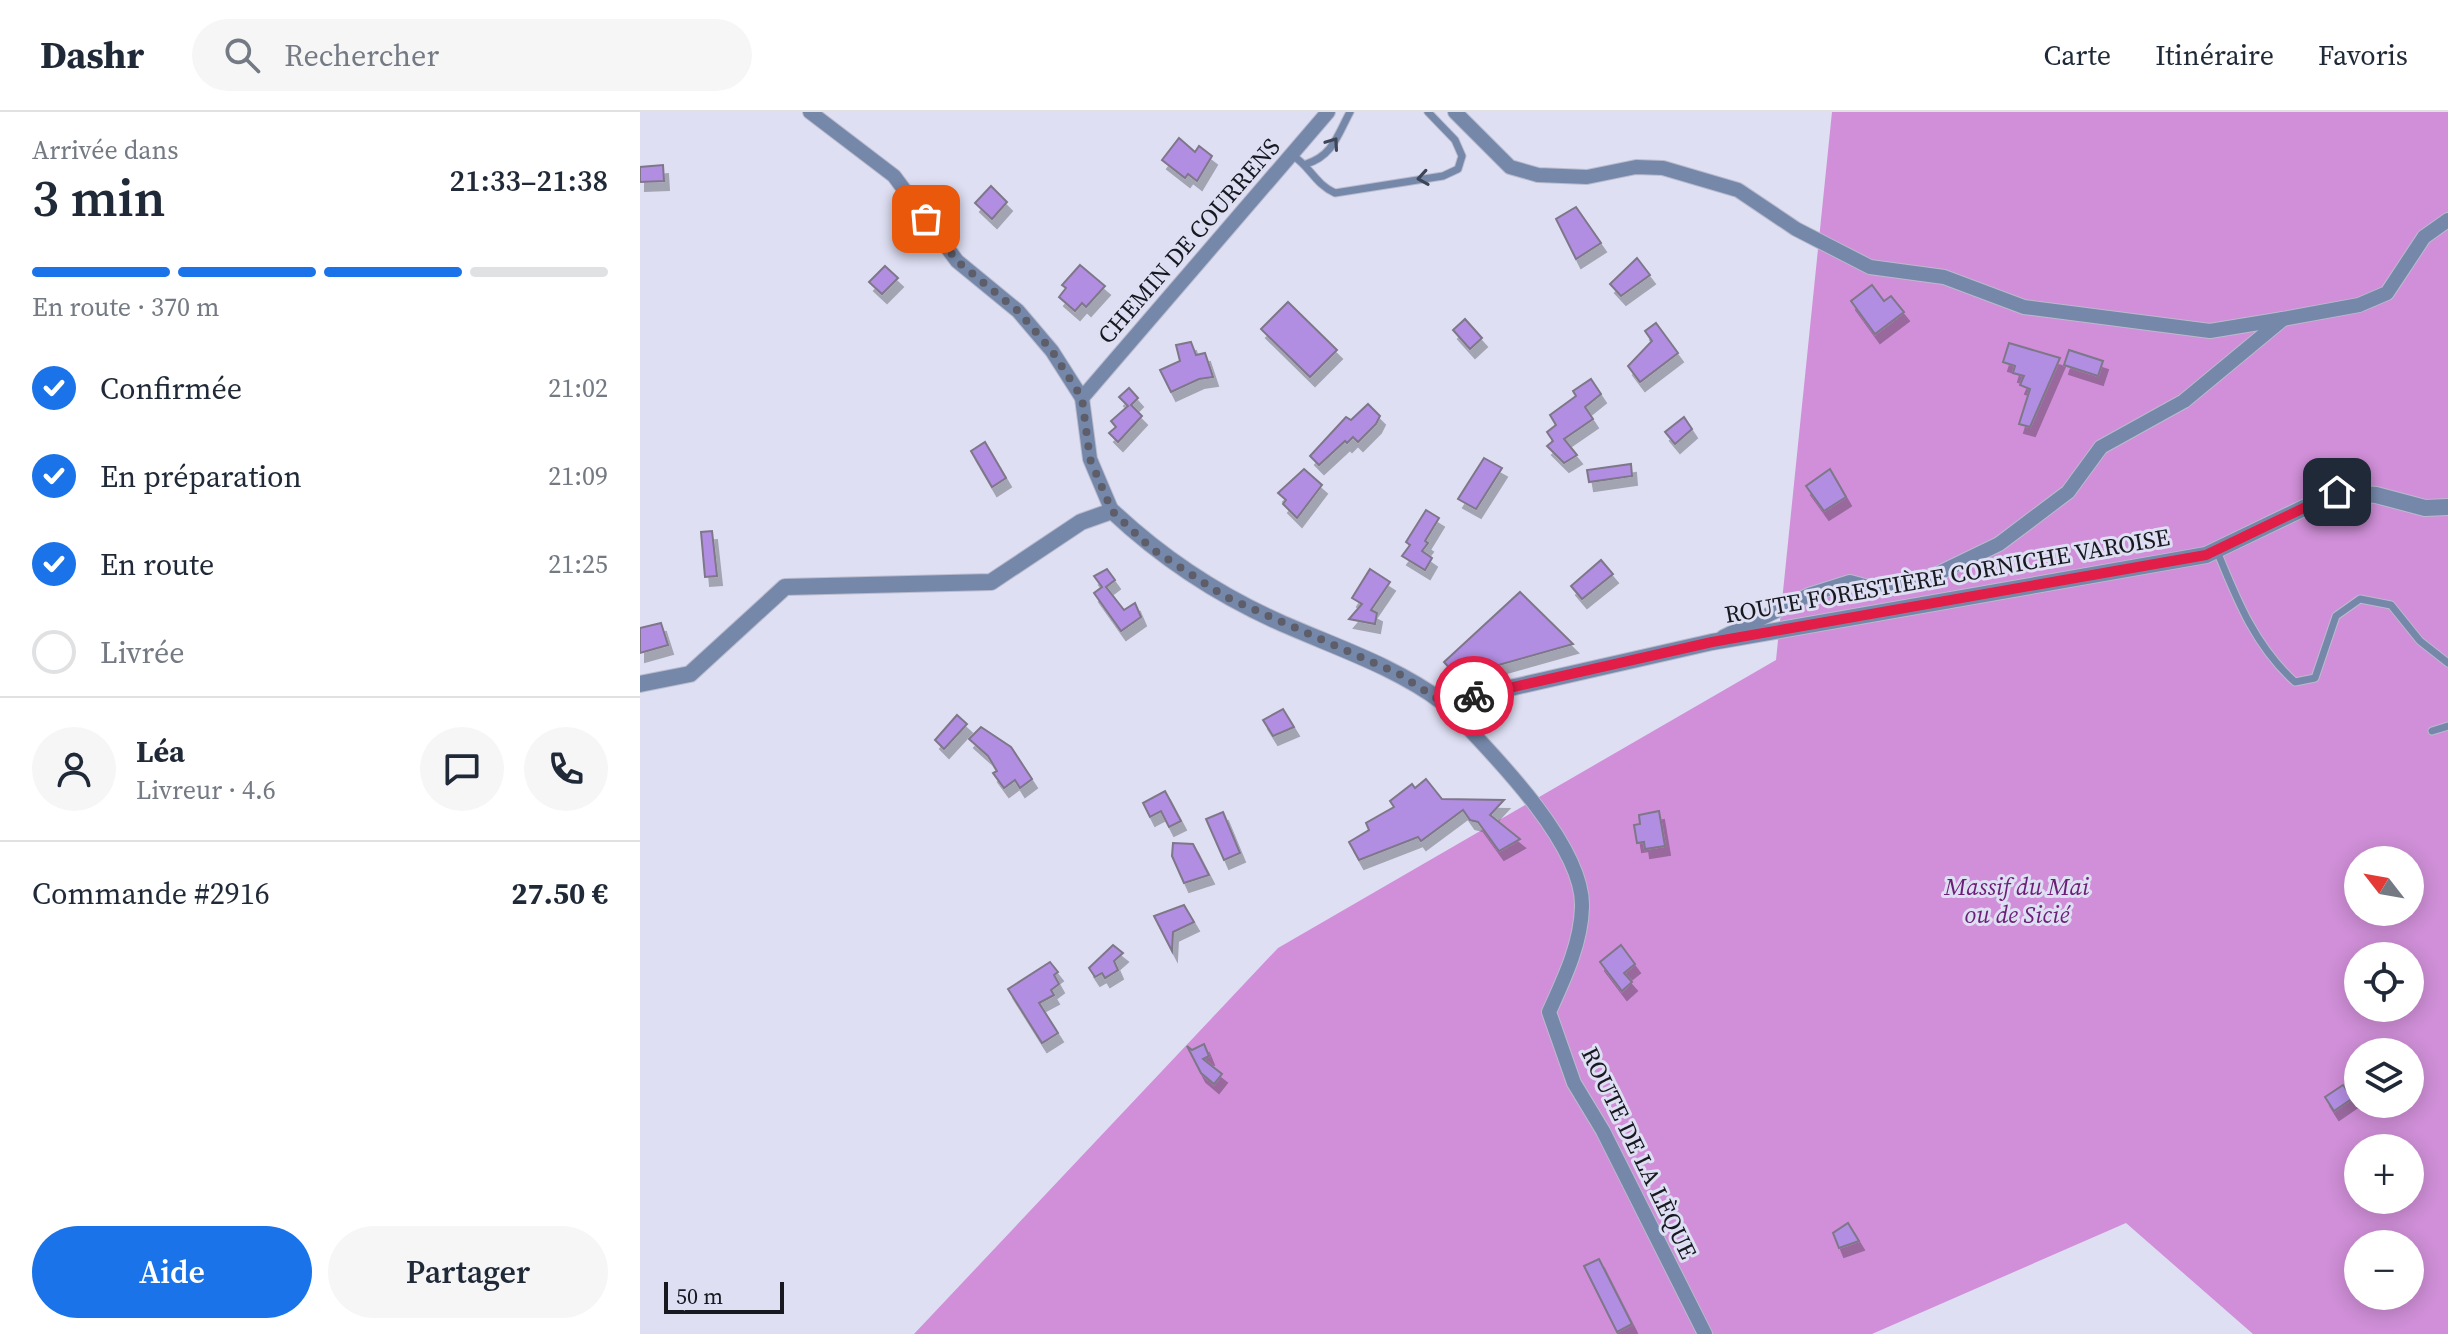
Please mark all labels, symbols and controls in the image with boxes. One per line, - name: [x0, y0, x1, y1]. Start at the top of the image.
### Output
- search box: [192, 19, 752, 91]
- text: Dashr: [40, 29, 144, 81]
- icon: search: [220, 33, 264, 77]
- text: Rechercher: [284, 35, 439, 76]
- text: Carte: [2044, 36, 2111, 74]
- text: Itinéraire: [2155, 36, 2274, 74]
- text: Favoris: [2318, 36, 2408, 74]
- street label: CHEMIN DE COURRENS: [1090, 131, 1287, 351]
- text: Arrivée dans: [32, 132, 178, 168]
- one-way arrow: [1323, 137, 1338, 152]
- text: 21:33–21:38: [449, 160, 608, 201]
- text: 3 min: [32, 162, 165, 233]
- one-way arrow: [1416, 169, 1429, 186]
- pin: [892, 185, 960, 253]
- icon: bag: [904, 197, 948, 241]
- text: En route · 370 m: [32, 289, 220, 325]
- icon: check: [32, 366, 76, 410]
- text: Confirmée: [100, 368, 242, 409]
- text: 21:02: [548, 370, 608, 406]
- icon: check: [32, 454, 76, 498]
- text: En préparation: [100, 456, 302, 497]
- text: 21:09: [548, 458, 608, 494]
- pin: [2303, 458, 2371, 526]
- icon: home: [2315, 470, 2359, 514]
- street label: ROUTE FORESTIÈRE CORNICHE VAROISE: [1722, 520, 2172, 631]
- icon: check: [32, 542, 76, 586]
- text: En route: [100, 544, 214, 585]
- text: 21:25: [548, 546, 608, 582]
- text: Livrée: [100, 632, 185, 673]
- courier: [1434, 656, 1514, 736]
- icon: bike: [1452, 674, 1496, 718]
- button: person: [32, 727, 116, 811]
- button: chat: [420, 727, 504, 811]
- button: phone: [524, 727, 608, 811]
- text: Léa: [136, 731, 185, 772]
- text: Livreur · 4.6: [136, 772, 276, 808]
- north arrow: [2344, 846, 2424, 926]
- map controls: [2344, 846, 2424, 1310]
- park label: Massif du Mai ou de Sicié: [1944, 870, 2090, 931]
- text: Commande #2916: [32, 873, 270, 914]
- text: 27.50 €: [511, 873, 608, 914]
- button: locate: [2344, 942, 2424, 1022]
- button: layers: [2344, 1038, 2424, 1118]
- street label: ROUTE DE LA LÈQUE: [1574, 1041, 1705, 1264]
- button: +: [2344, 1134, 2424, 1214]
- button: Aide: [32, 1226, 312, 1318]
- button: Partager: [328, 1226, 608, 1318]
- button: −: [2344, 1230, 2424, 1310]
- scale bar: [664, 1278, 784, 1314]
- text: 50 m: [676, 1281, 723, 1311]

